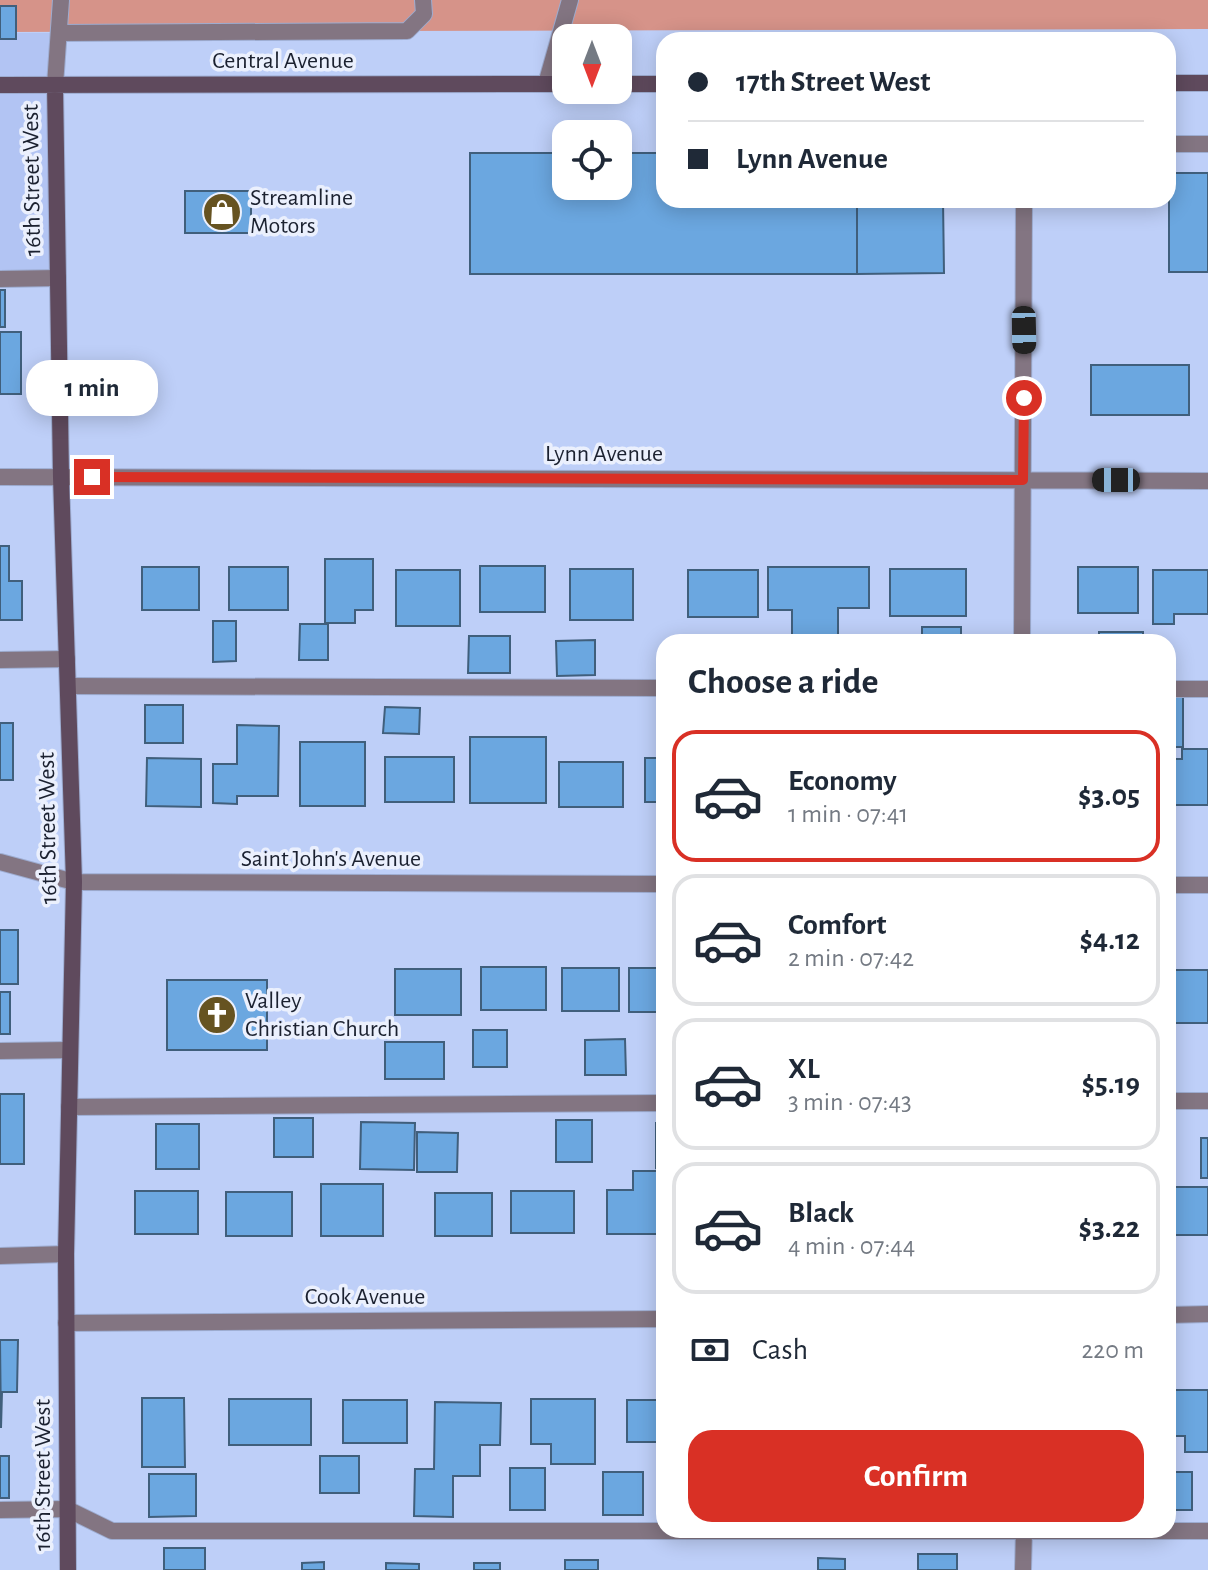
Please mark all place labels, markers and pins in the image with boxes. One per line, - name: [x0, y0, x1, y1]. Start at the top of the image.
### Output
- place label: Streamline Motors: [250, 186, 353, 238]
- shop icon: Streamline Motors: [201, 191, 243, 233]
- place label: Valley Christian Church: [245, 989, 399, 1041]
- church icon: Valley Christian Church: [196, 994, 238, 1036]

